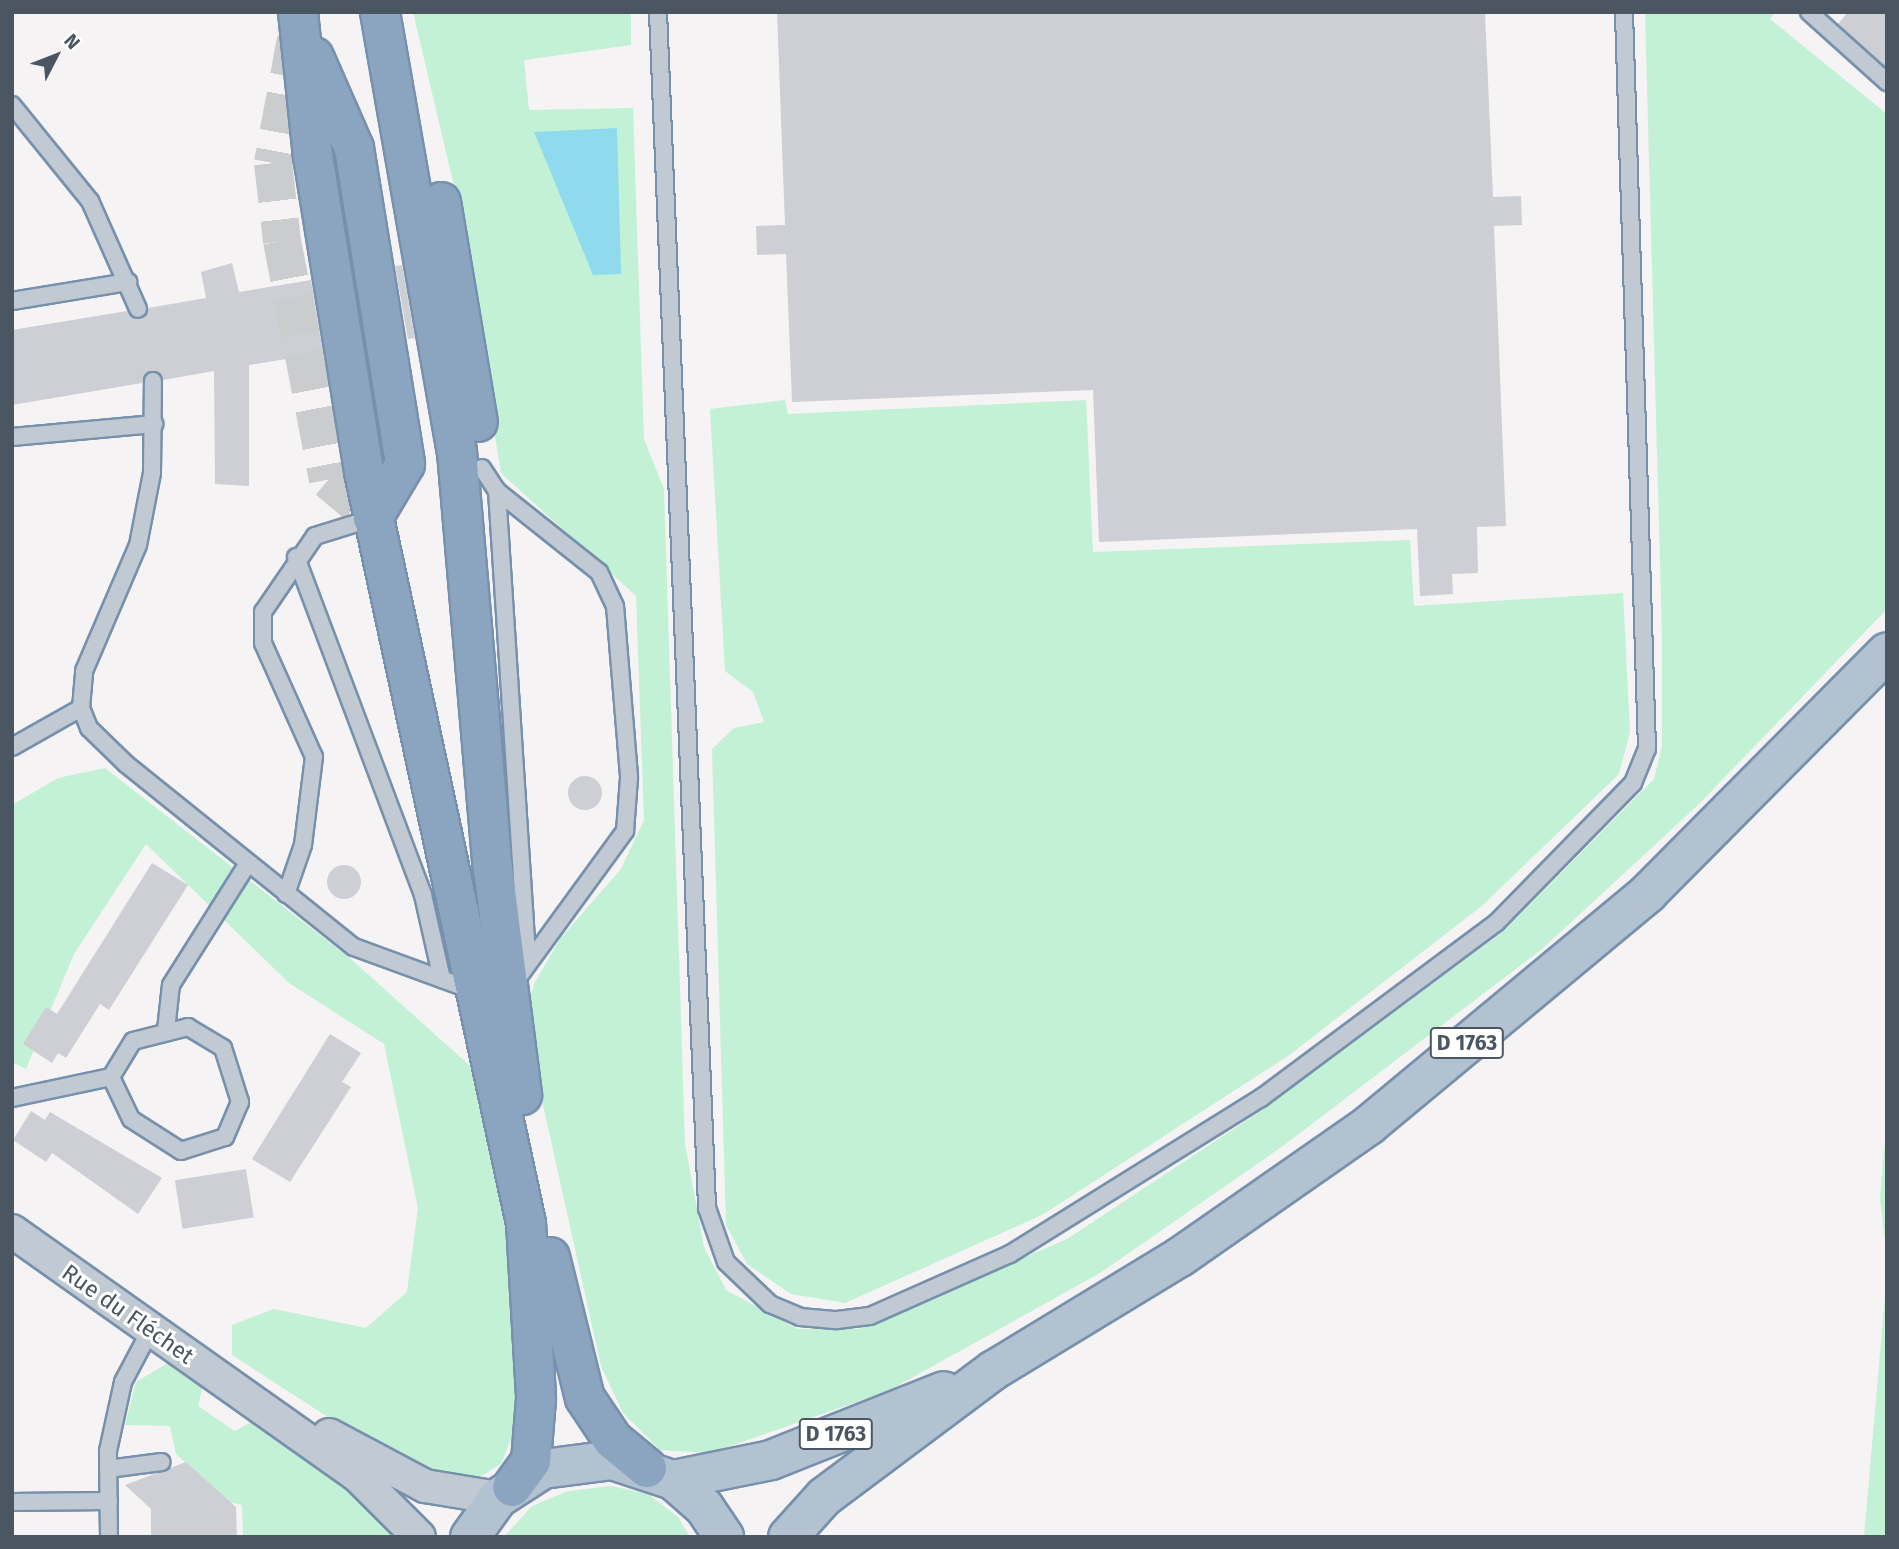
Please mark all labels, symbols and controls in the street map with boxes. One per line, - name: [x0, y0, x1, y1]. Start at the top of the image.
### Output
- north arrow: [21, 21, 91, 91]
- text: N: [59, 29, 85, 54]
- road number: D 1763: [1428, 1026, 1506, 1060]
- street label: Rue du Fléchet: [57, 1258, 199, 1370]
- road number: D 1763: [798, 1416, 874, 1452]

